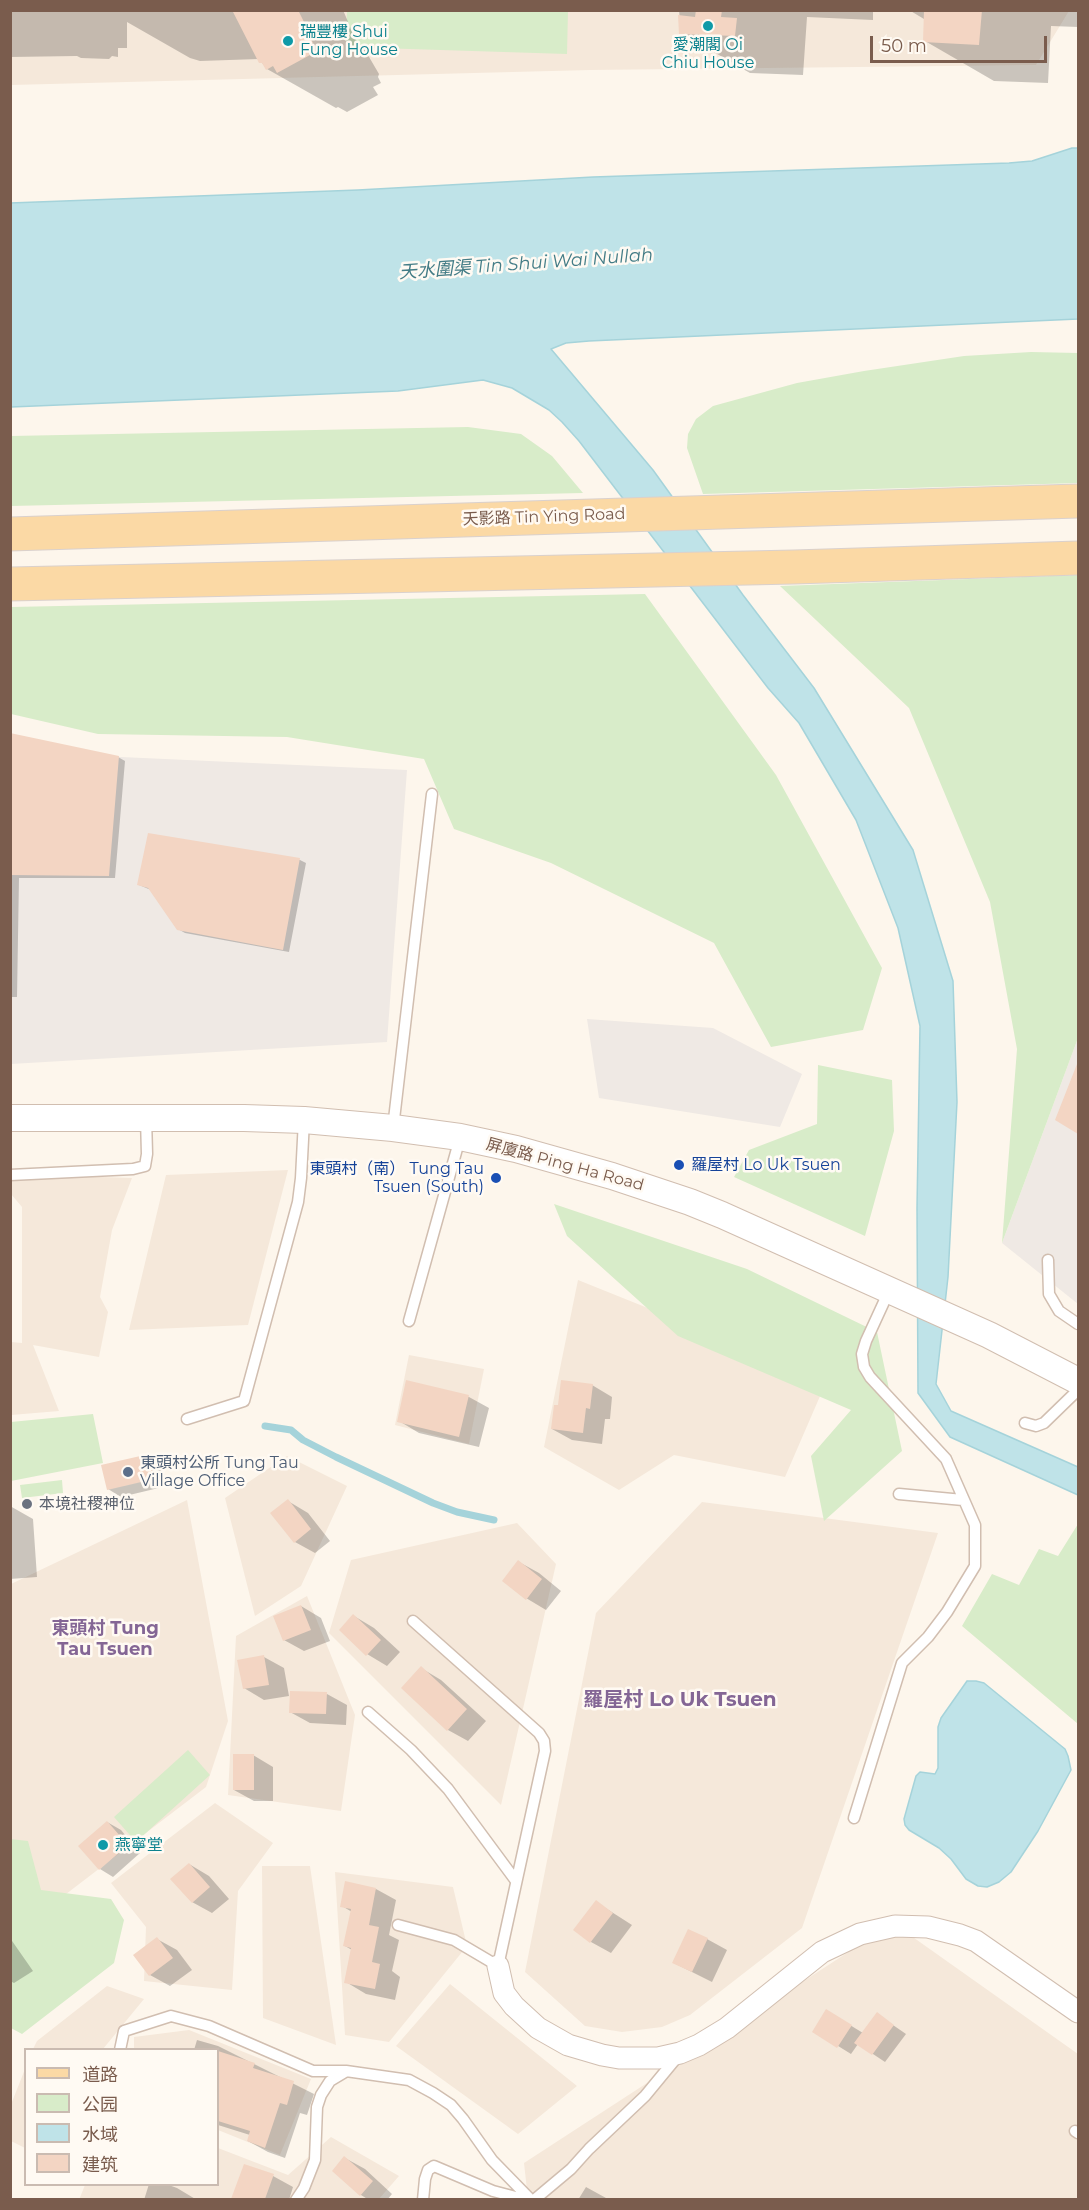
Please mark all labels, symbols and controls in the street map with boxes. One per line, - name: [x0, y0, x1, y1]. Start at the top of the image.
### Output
- marker: 愛潮閣 Oi Chiu House: [701, 19, 715, 33]
- place label: 瑞豐樓 Shui Fung House: [300, 22, 398, 60]
- scale bar: [873, 24, 1050, 62]
- marker: 瑞豐樓 Shui Fung House: [281, 34, 295, 48]
- place label: 愛潮閣 Oi Chiu House: [662, 35, 754, 73]
- text: 50 m: [881, 35, 927, 57]
- water label: 天水圍渠 Tin Shui Wai Nullah: [398, 244, 654, 284]
- street label: 天影路 Tin Ying Road: [462, 505, 626, 529]
- street label: 屏廈路 Ping Ha Road: [484, 1135, 646, 1195]
- place label: 羅屋村 Lo Uk Tsuen: [691, 1155, 841, 1175]
- marker: 羅屋村 Lo Uk Tsuen: [672, 1158, 686, 1172]
- place label: 東頭村（南） Tung Tau Tsuen (South): [309, 1159, 484, 1197]
- marker: 東頭村（南） Tung Tau Tsuen (South): [489, 1171, 503, 1185]
- place label: 東頭村公所 Tung Tau Village Office: [140, 1453, 299, 1491]
- marker: 東頭村公所 Tung Tau Village Office: [121, 1465, 135, 1479]
- place label: 本境社稷神位: [39, 1494, 135, 1514]
- marker: 本境社稷神位: [20, 1497, 34, 1511]
- district label: 東頭村 Tung Tau Tsuen: [51, 1618, 159, 1660]
- district label: 羅屋村 Lo Uk Tsuen: [583, 1688, 777, 1712]
- place label: 燕寧堂: [115, 1835, 163, 1855]
- marker: 燕寧堂: [96, 1838, 110, 1852]
- legend: [24, 2048, 219, 2186]
- text: 道路: [82, 2064, 118, 2086]
- text: 公园: [82, 2094, 118, 2116]
- text: 水域: [82, 2124, 118, 2146]
- text: 建筑: [82, 2154, 118, 2176]

